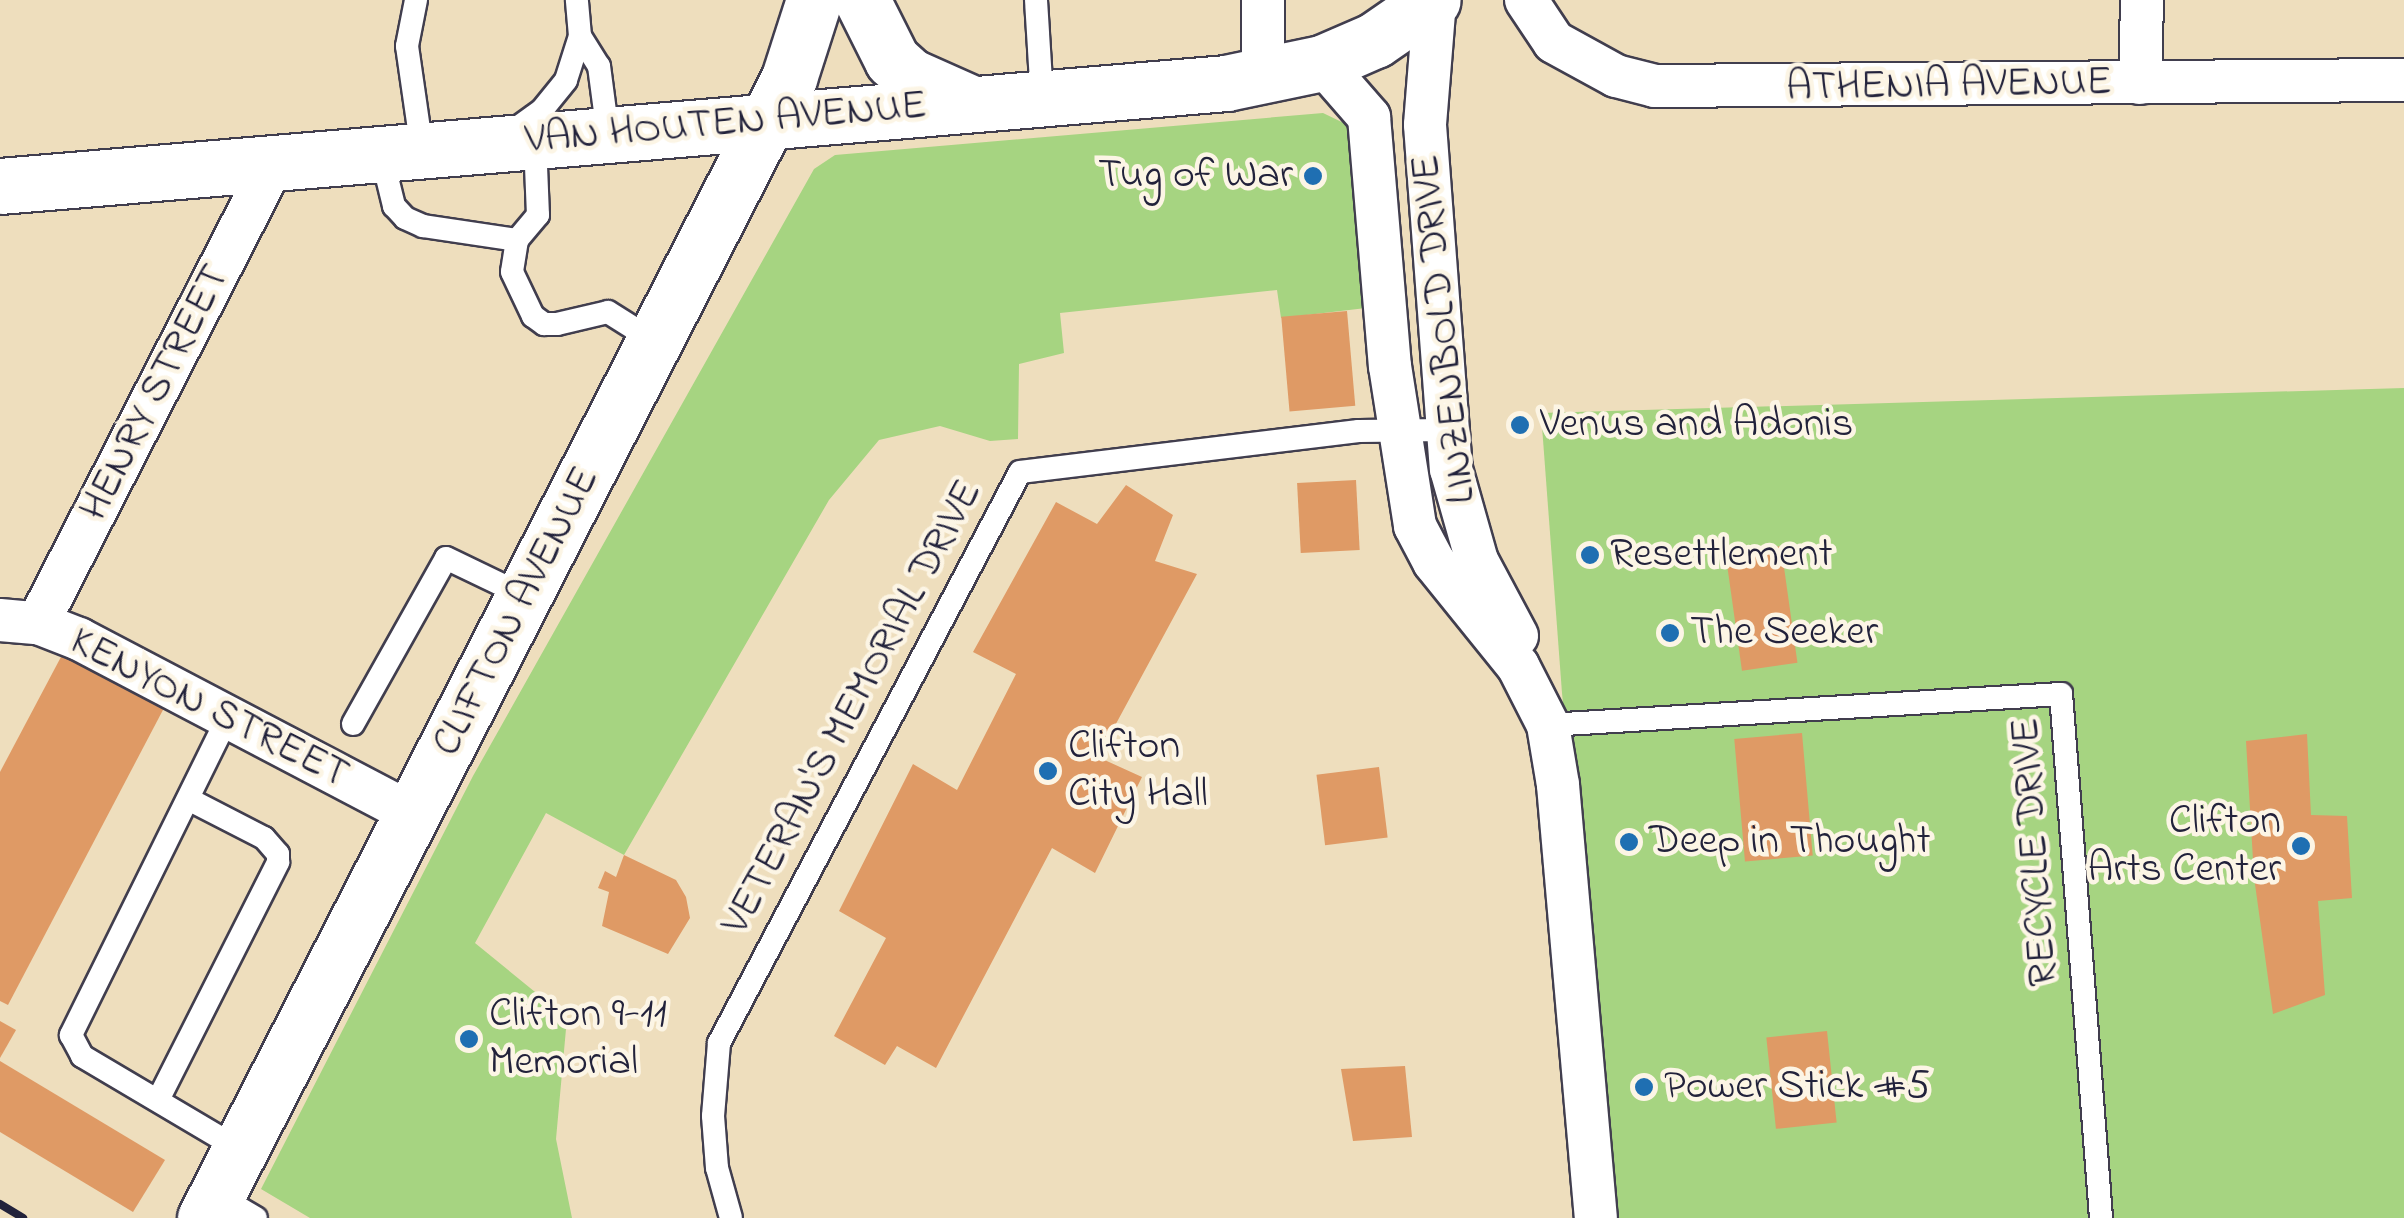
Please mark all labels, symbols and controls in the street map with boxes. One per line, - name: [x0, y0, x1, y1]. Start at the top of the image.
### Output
- street label: ATHENIA AVENUE: [1786, 58, 2112, 114]
- street label: VAN HOUTEN AVENUE: [523, 81, 929, 167]
- place label: Tug of War: [1098, 151, 1293, 201]
- street label: LINZENBOLD DRIVE: [1402, 152, 1488, 506]
- marker: Tug of War: [1302, 165, 1324, 187]
- street label: HENRY STREET: [70, 257, 242, 529]
- place label: Venus and Adonis: [1540, 400, 1853, 450]
- marker: Venus and Adonis: [1509, 414, 1531, 436]
- street label: CLIFTON AVENUE: [422, 459, 612, 765]
- street label: VETERAN'S MEMORIAL DRIVE: [712, 472, 994, 944]
- place label: Resettlement: [1610, 530, 1833, 580]
- marker: Resettlement: [1579, 544, 1601, 566]
- place label: The Seeker: [1690, 608, 1878, 658]
- street label: KENYON STREET: [61, 617, 357, 801]
- marker: The Seeker: [1659, 622, 1681, 644]
- street label: RECYCLE DRIVE: [2001, 716, 2071, 988]
- place label: Clifton City Hall: [1068, 722, 1208, 820]
- marker: Clifton City Hall: [1037, 760, 1059, 782]
- place label: Clifton Arts Center: [2088, 797, 2281, 896]
- place label: Deep in Thought: [1649, 817, 1931, 867]
- marker: Deep in Thought: [1618, 831, 1640, 853]
- marker: Clifton Arts Center: [2290, 835, 2312, 857]
- place label: Clifton 9-11 Memorial: [489, 990, 667, 1088]
- marker: Clifton 9-11 Memorial: [458, 1028, 480, 1050]
- place label: Power Stick #5: [1664, 1062, 1930, 1112]
- marker: Power Stick #5: [1633, 1076, 1655, 1098]

